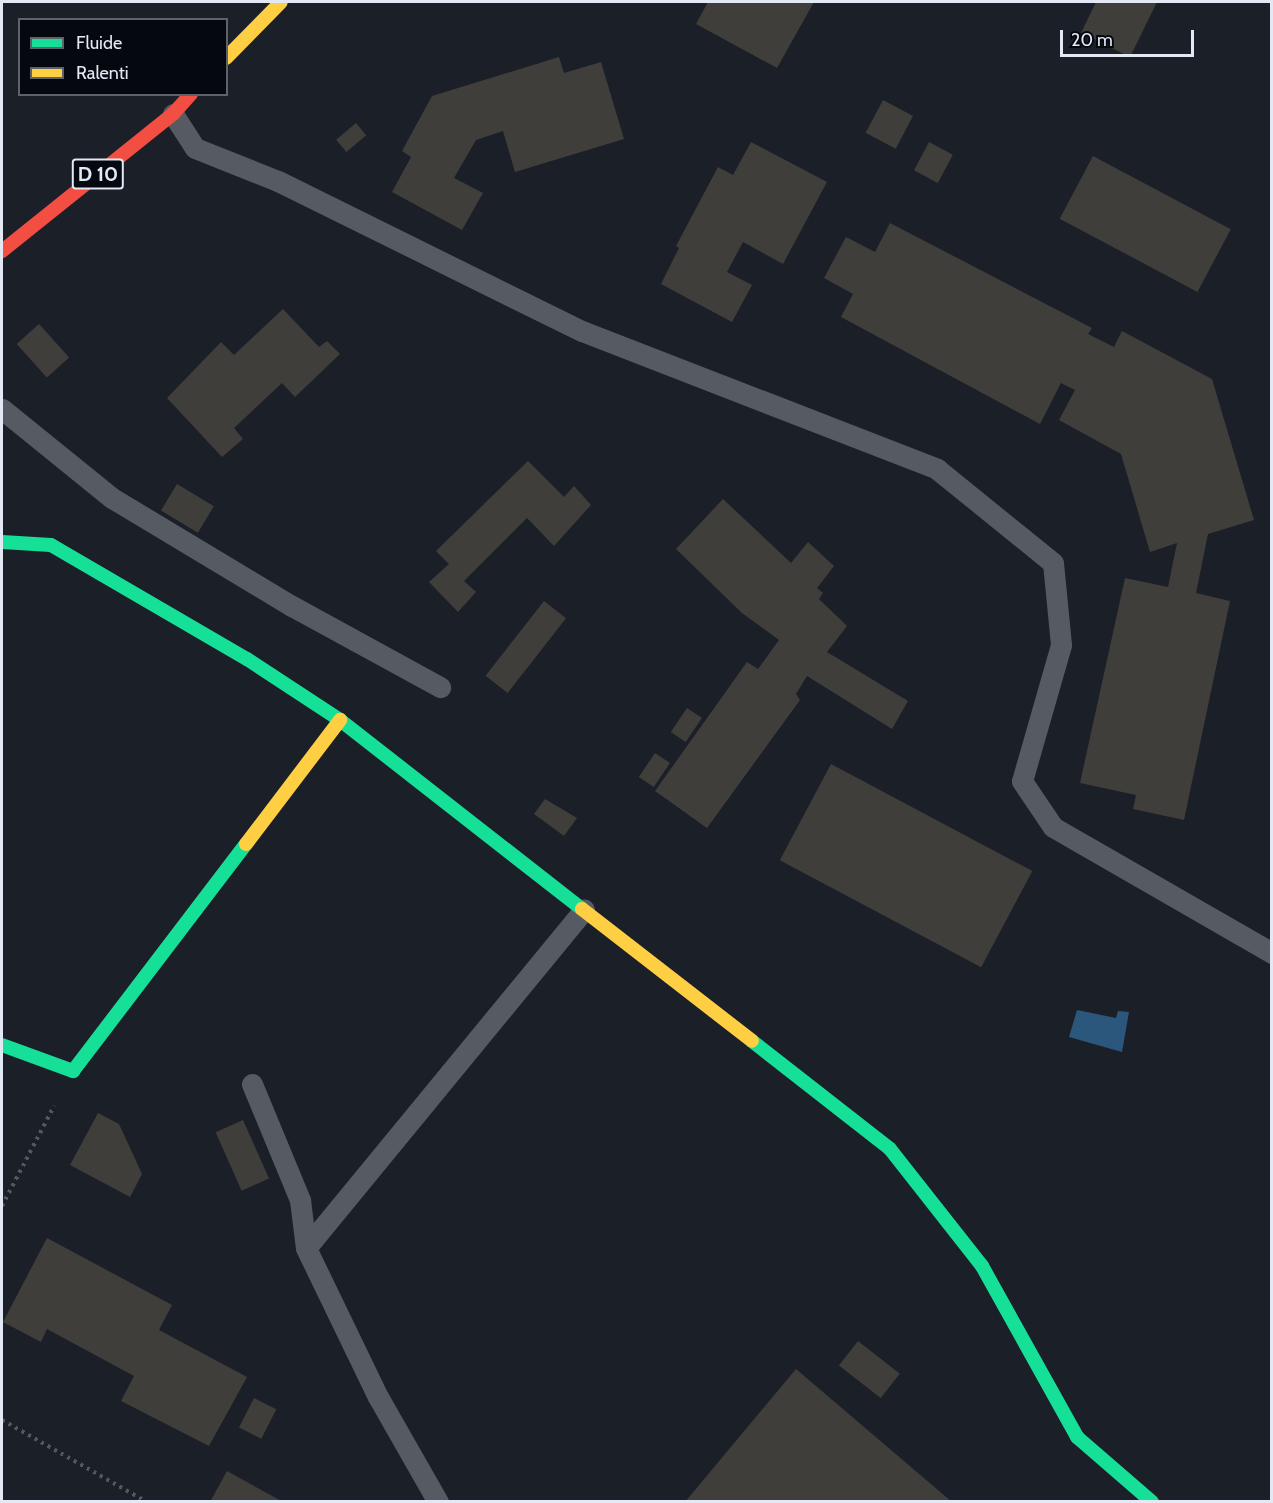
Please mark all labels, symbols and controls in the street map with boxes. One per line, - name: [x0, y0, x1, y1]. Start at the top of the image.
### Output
- legend: [18, 18, 228, 96]
- scale bar: [1063, 18, 1196, 56]
- text: 20 m: [1071, 29, 1113, 51]
- text: Fluide: [76, 32, 122, 54]
- text: Ralenti: [76, 62, 129, 84]
- road number: D 10: [71, 157, 125, 191]

